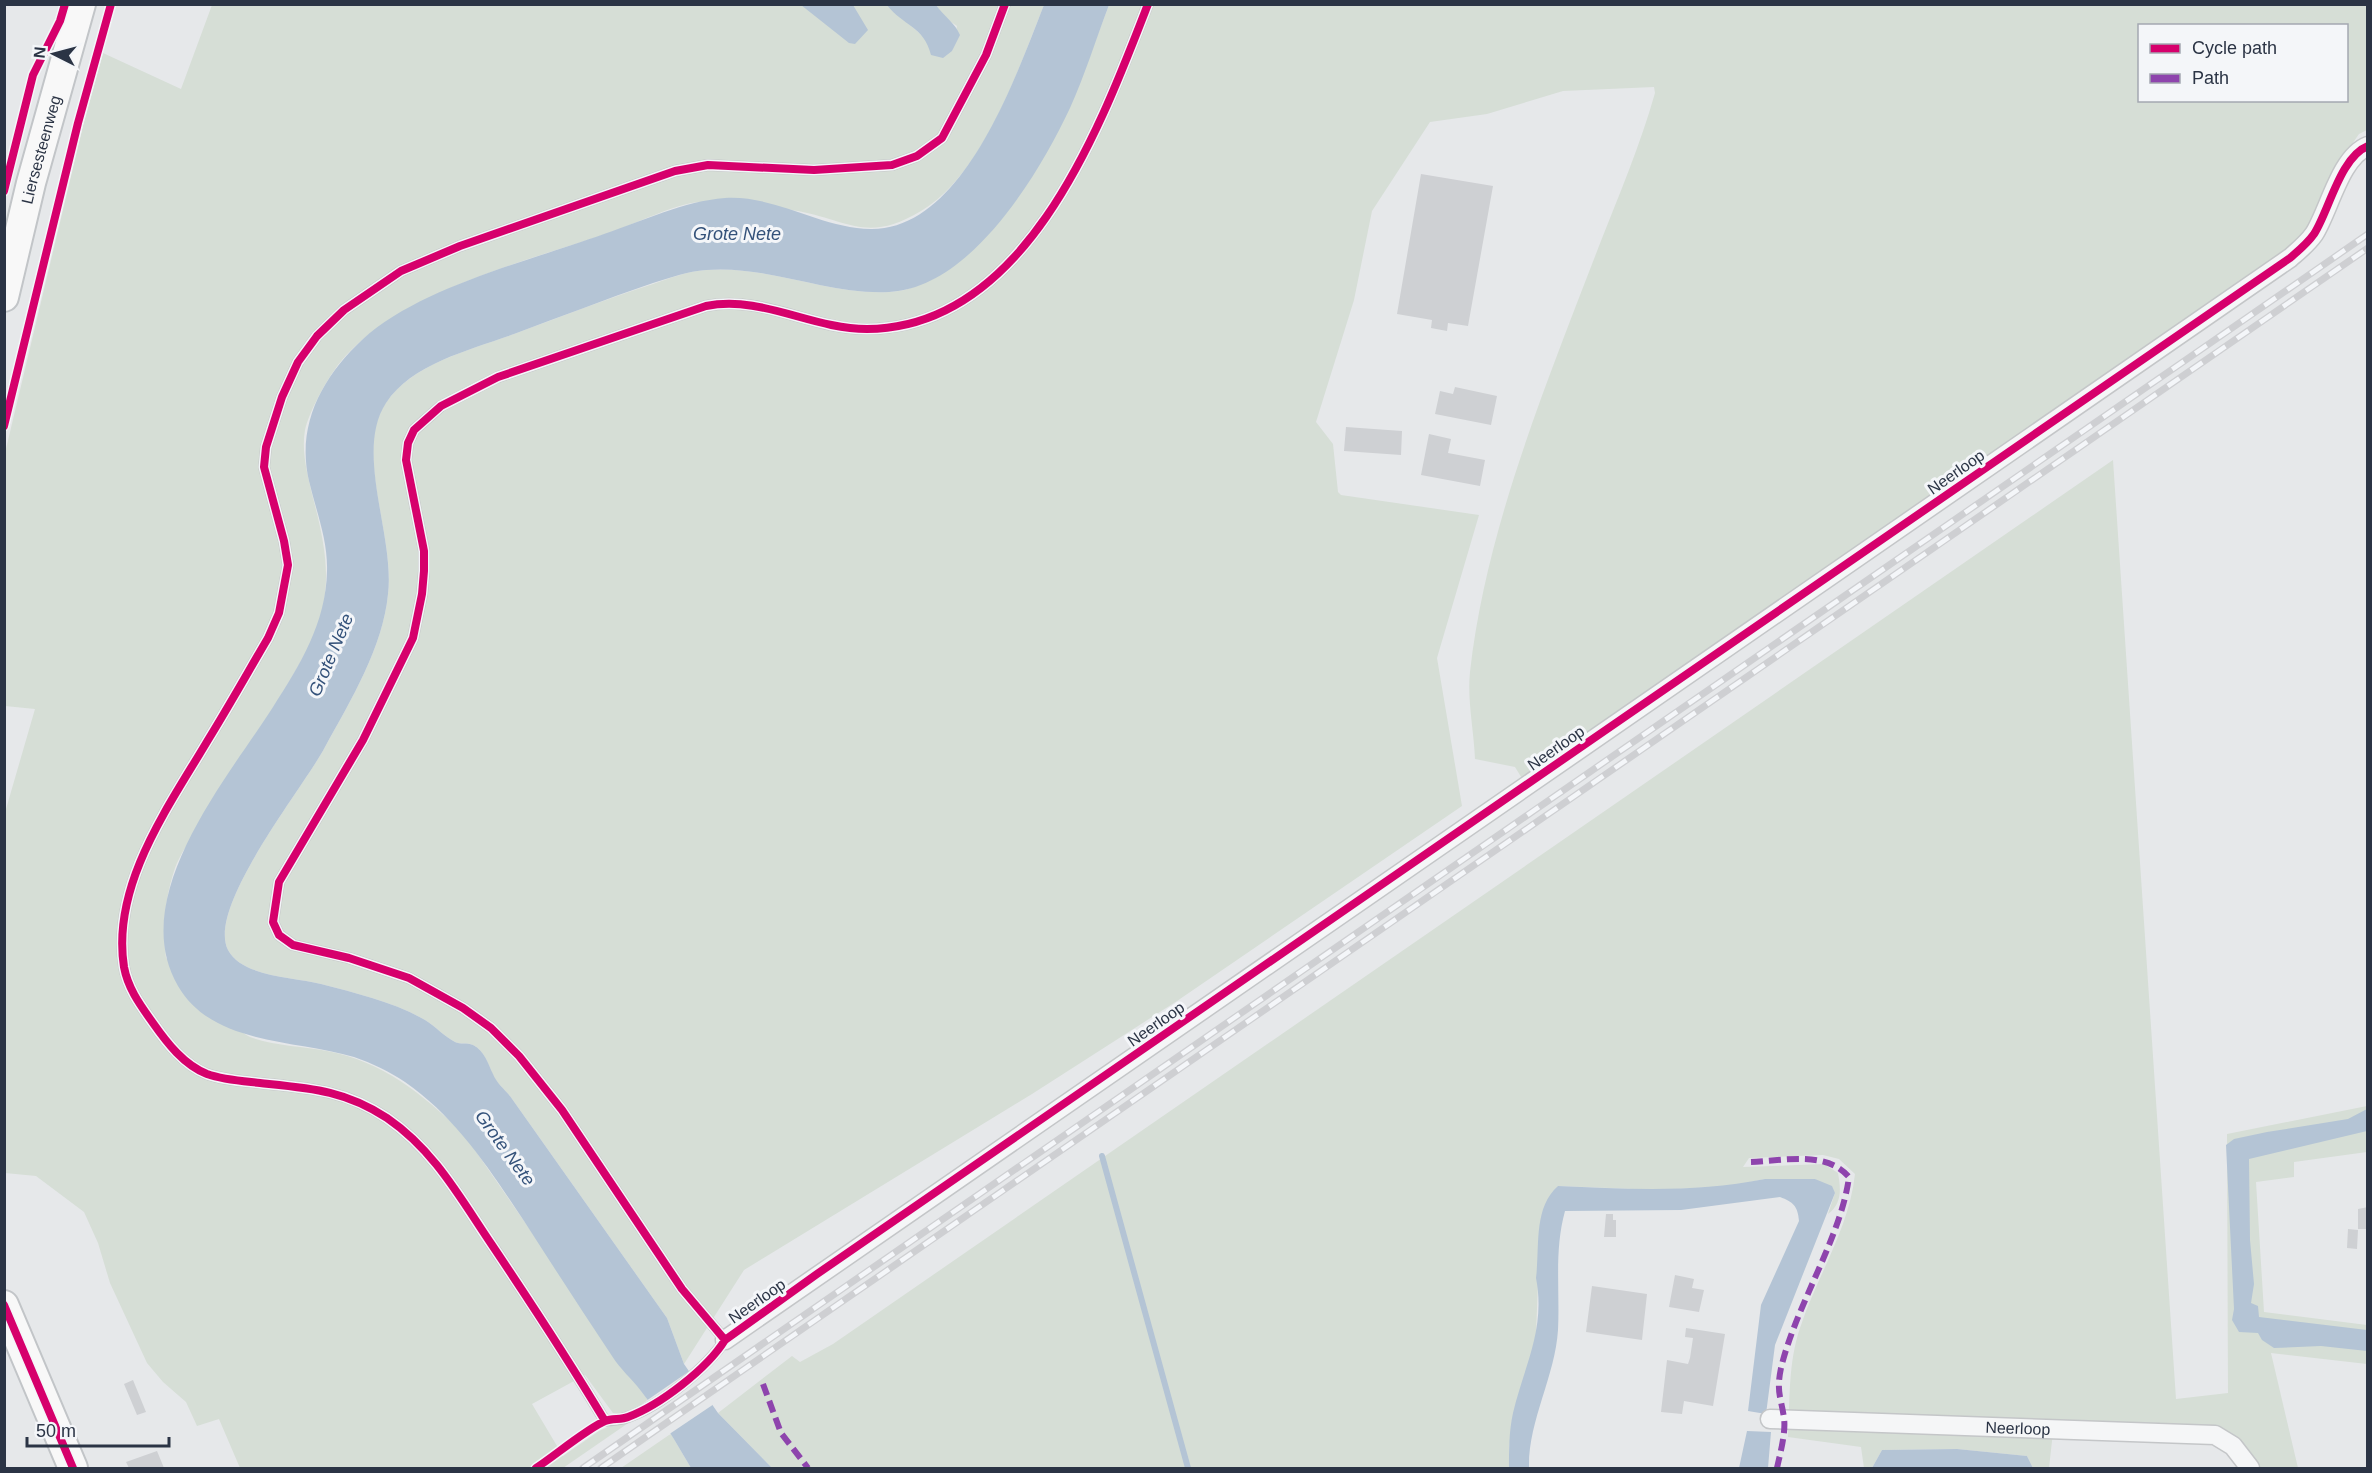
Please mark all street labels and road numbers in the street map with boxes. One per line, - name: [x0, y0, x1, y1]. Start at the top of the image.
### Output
- street label: Liersesteenweg: [18, 93, 64, 206]
- street label: Neerloop: [1925, 446, 1988, 498]
- street label: Neerloop: [1525, 722, 1588, 774]
- street label: Neerloop: [1125, 998, 1188, 1050]
- street label: Neerloop: [726, 1275, 789, 1327]
- street label: Neerloop: [1985, 1418, 2051, 1438]

